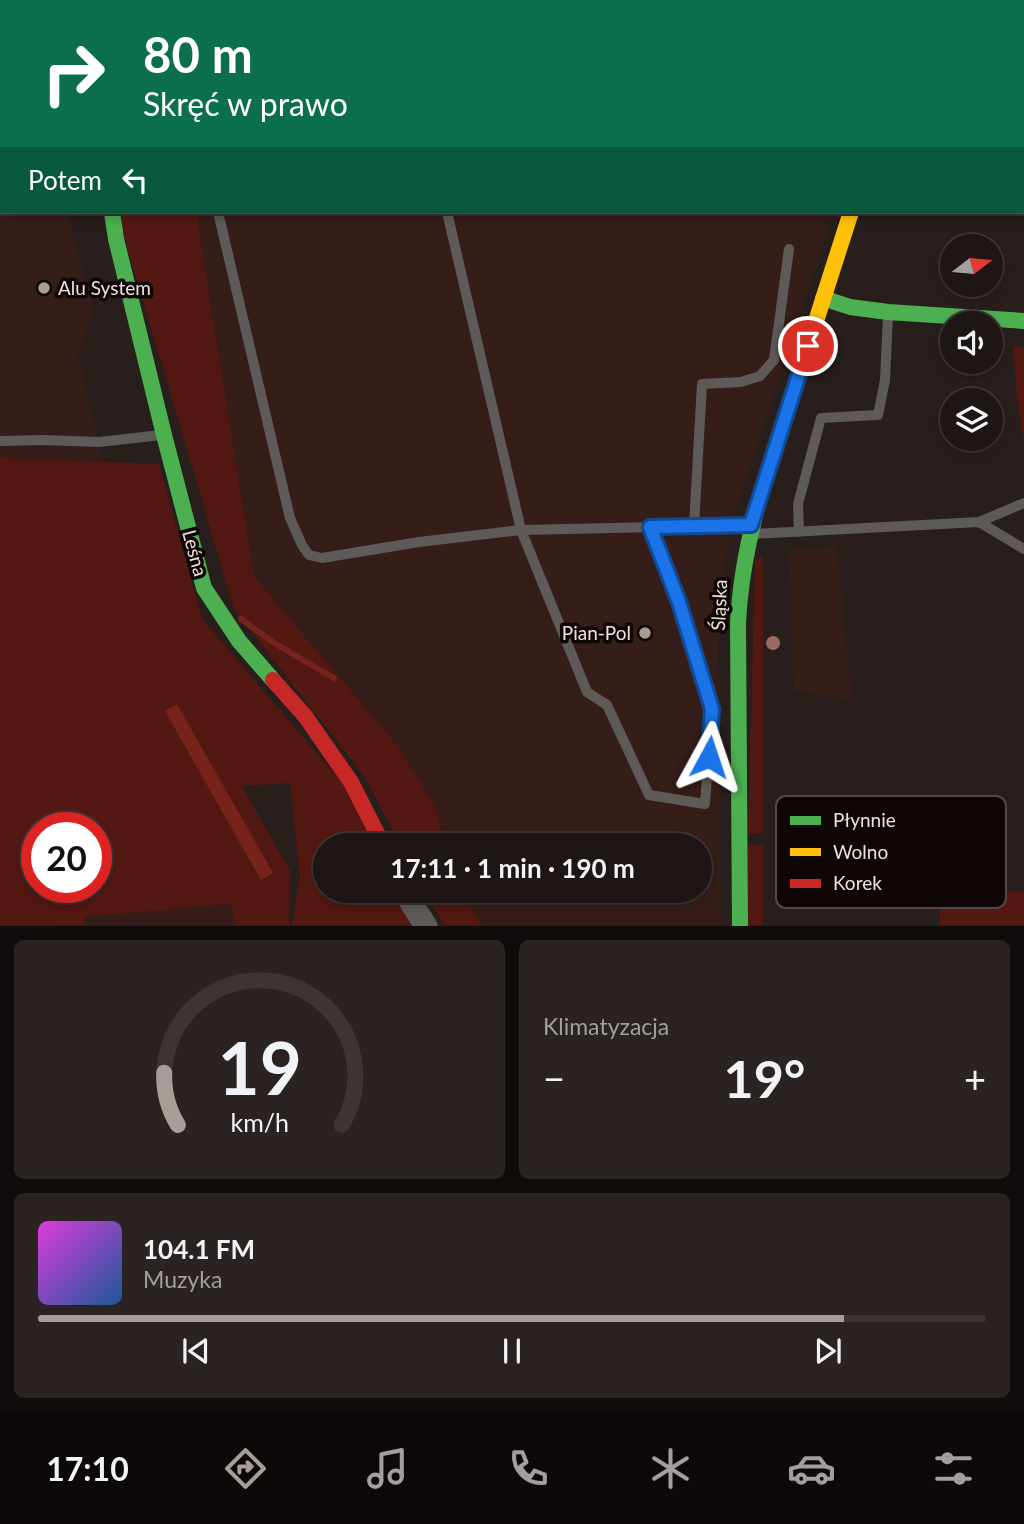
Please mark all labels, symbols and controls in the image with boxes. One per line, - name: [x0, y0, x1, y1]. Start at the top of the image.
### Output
- text: 80 m: [143, 25, 253, 83]
- icon: right: [28, 28, 119, 119]
- text: Skręć w prawo: [143, 84, 348, 123]
- icon: left: [116, 161, 154, 199]
- text: Potem: [28, 164, 102, 196]
- north arrow: [940, 234, 1003, 298]
- map controls: [940, 234, 1003, 451]
- place label: Alu System: [58, 276, 151, 299]
- marker: Alu System: [36, 280, 52, 296]
- button: sound: [940, 311, 1003, 374]
- pin: [778, 316, 838, 376]
- icon: arrive: [789, 327, 827, 365]
- button: layers: [940, 388, 1003, 451]
- street label: Leśna: [178, 527, 213, 579]
- street label: Śląska: [706, 579, 731, 631]
- place label: Pian-Pol: [562, 621, 631, 644]
- marker: Pian-Pol: [637, 625, 653, 641]
- position arrow: [672, 720, 746, 794]
- legend: [776, 796, 1006, 908]
- text: Płynnie: [833, 808, 896, 831]
- speed limit sign: 20: [21, 812, 112, 903]
- text: Wolno: [833, 840, 888, 863]
- text: 17:11 · 1 min · 190 m: [390, 852, 635, 884]
- text: Korek: [833, 871, 882, 894]
- text: Klimatyzacja: [543, 1012, 669, 1040]
- text: 19: [217, 1024, 302, 1112]
- text: 19°: [724, 1047, 805, 1109]
- text: −: [543, 1055, 565, 1101]
- text: +: [964, 1055, 986, 1101]
- text: km/h: [230, 1107, 289, 1137]
- text: 104.1 FM: [143, 1233, 255, 1265]
- text: Muzyka: [143, 1265, 222, 1293]
- icon: previous: [177, 1332, 215, 1370]
- icon: pause: [493, 1332, 531, 1370]
- icon: next: [809, 1332, 847, 1370]
- icon: directions: [221, 1444, 270, 1493]
- icon: music: [363, 1444, 412, 1493]
- icon: phone: [504, 1444, 553, 1493]
- icon: climate: [646, 1444, 695, 1493]
- icon: car: [787, 1444, 836, 1493]
- icon: filters: [929, 1444, 978, 1493]
- text: 17:10: [46, 1449, 129, 1488]

